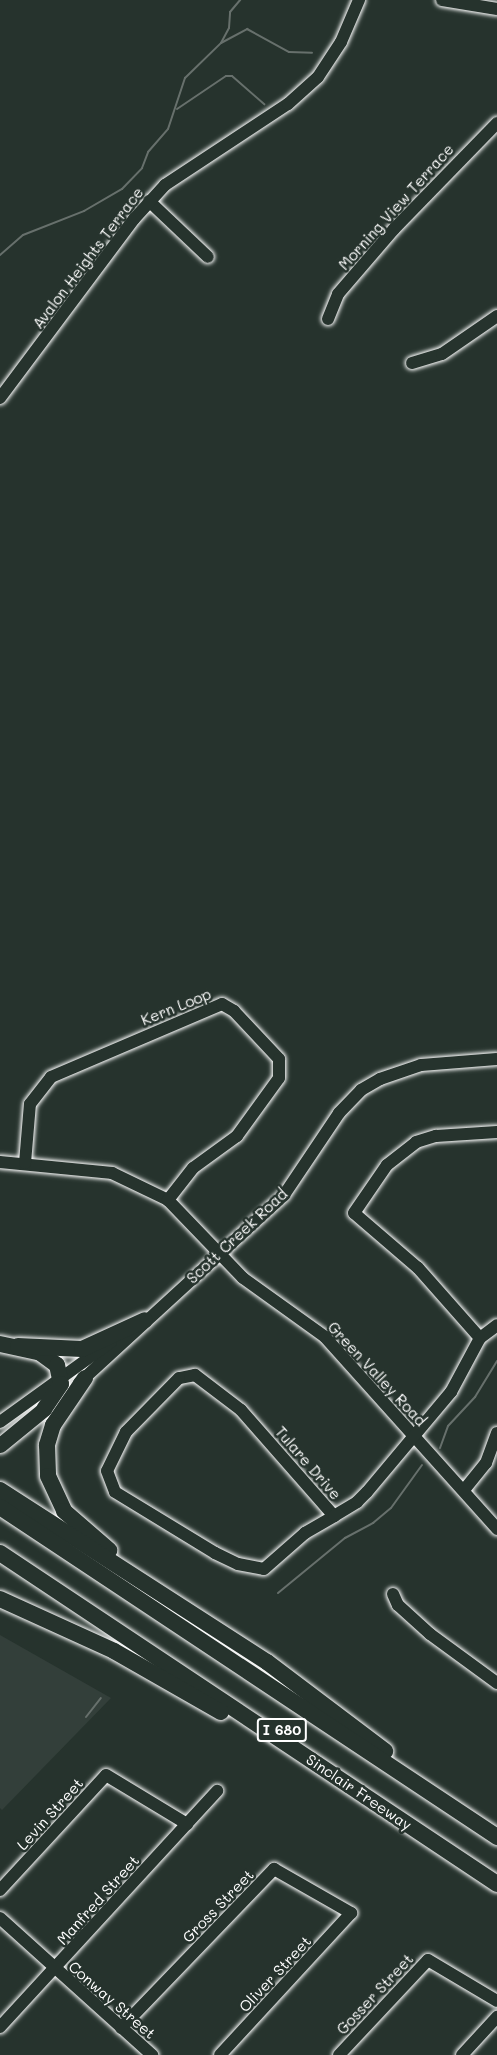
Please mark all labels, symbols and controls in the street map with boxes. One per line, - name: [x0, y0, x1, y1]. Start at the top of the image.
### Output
- street label: Morning View Terrace: [335, 140, 457, 274]
- street label: Avalon Heights Terrace: [29, 184, 147, 332]
- street label: Kern Loop: [138, 985, 214, 1029]
- street label: Scott Creek Road: [183, 1185, 291, 1287]
- street label: Green Valley Road: [324, 1318, 430, 1430]
- street label: Tulare Drive: [271, 1423, 345, 1503]
- road number: I 680: [256, 1719, 308, 1741]
- street label: Sinclair Freeway: [303, 1750, 415, 1834]
- street label: Levin Street: [13, 1774, 87, 1854]
- street label: Manfred Street: [53, 1852, 143, 1948]
- street label: Gross Street: [179, 1866, 257, 1946]
- street label: Oliver Street: [235, 1932, 315, 2016]
- street label: Gosser Street: [333, 1950, 417, 2038]
- street label: Conway Street: [65, 1957, 159, 2043]

